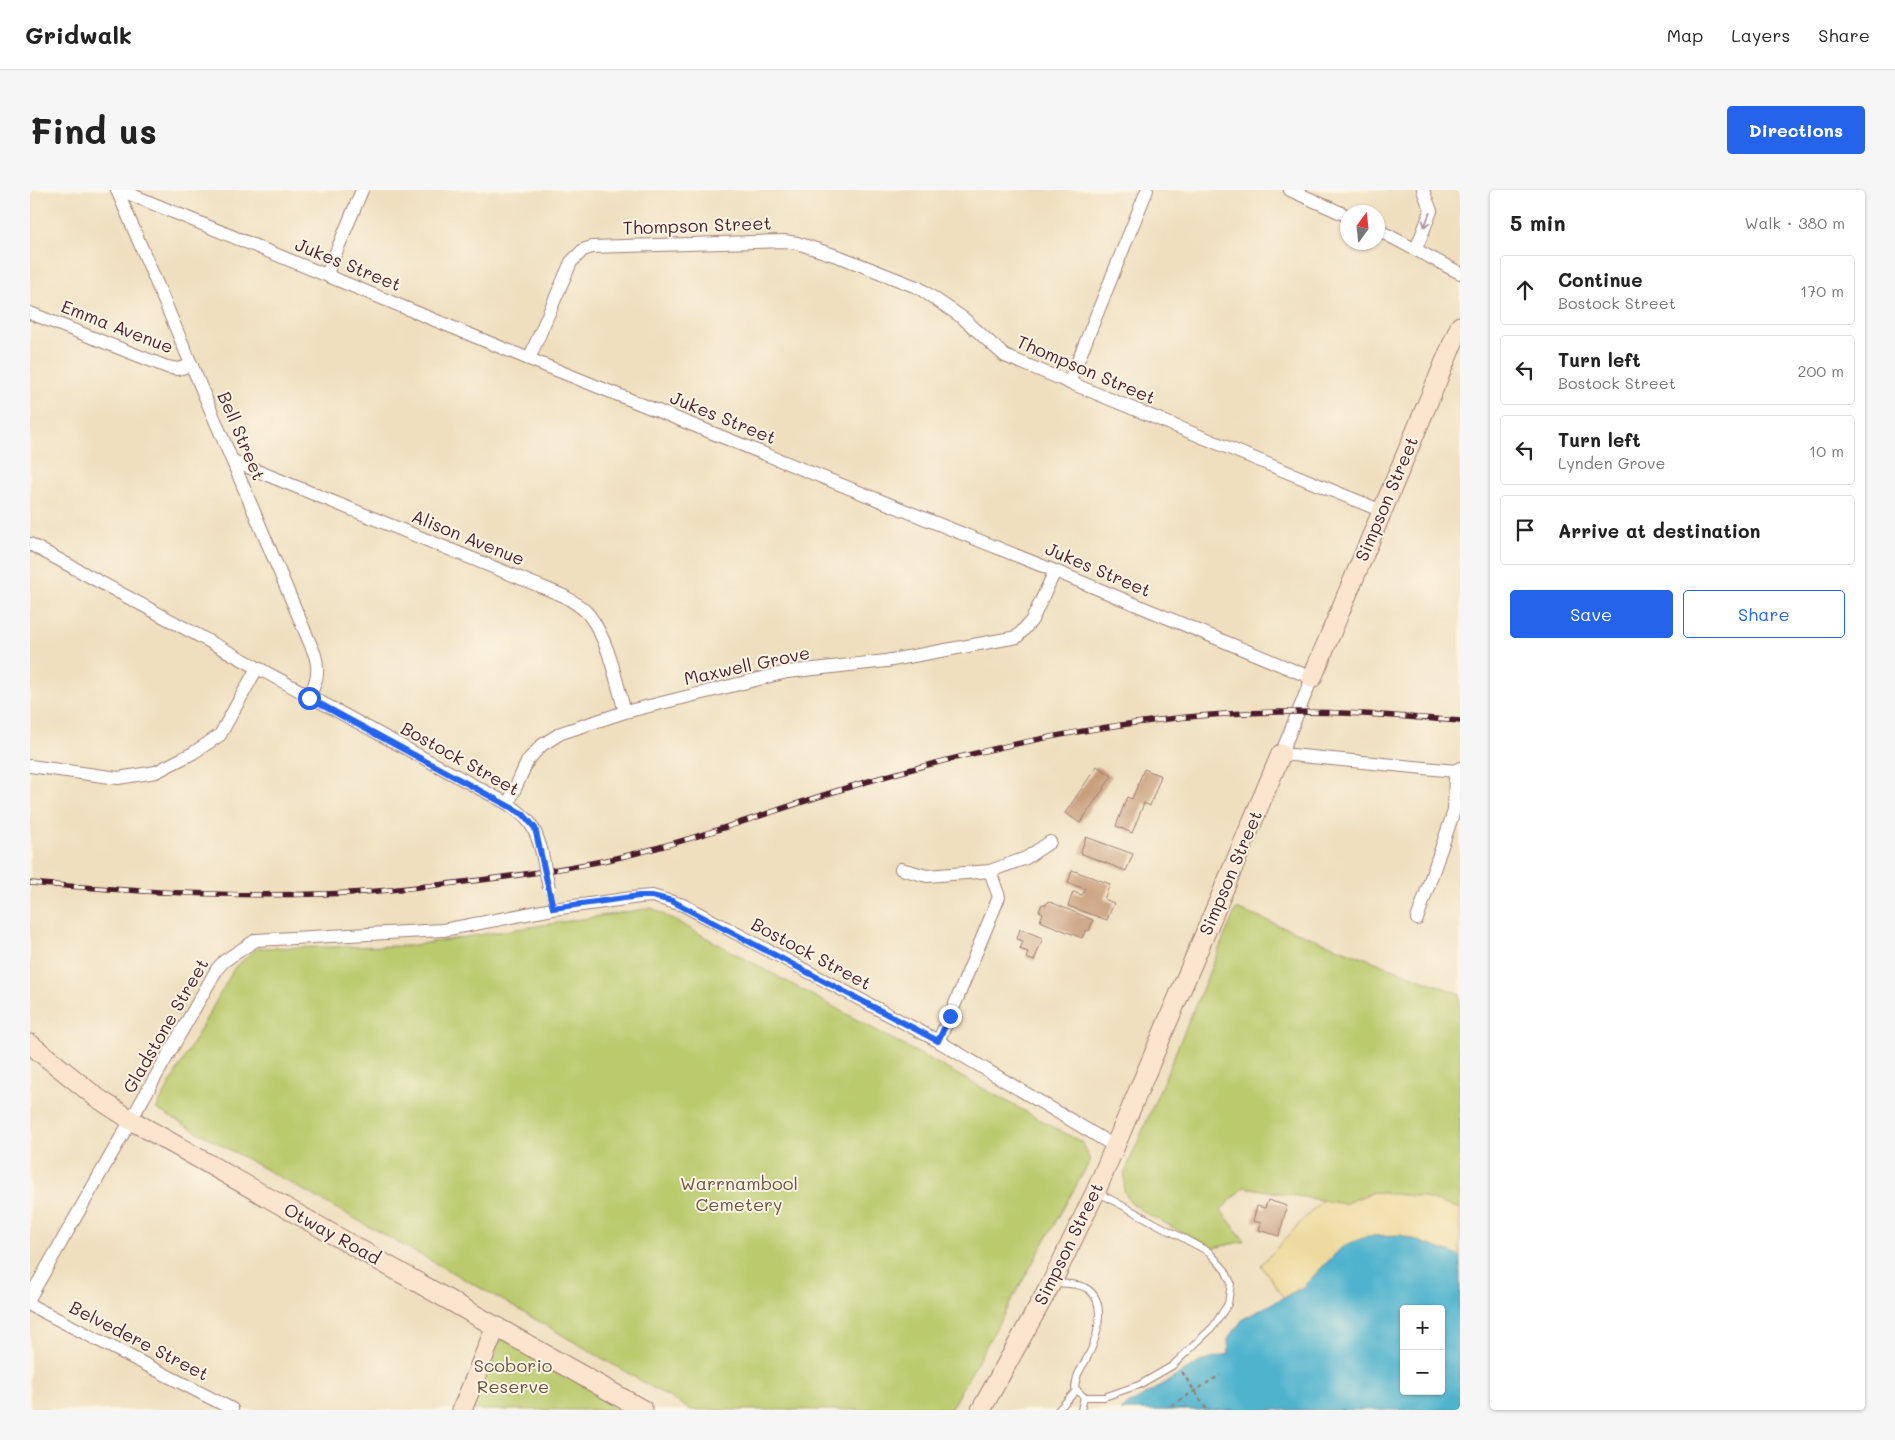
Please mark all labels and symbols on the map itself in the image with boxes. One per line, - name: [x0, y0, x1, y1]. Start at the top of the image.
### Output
- north arrow: [1340, 205, 1385, 250]
- street label: Thompson Street: [622, 210, 772, 240]
- one-way arrow: [1422, 212, 1432, 227]
- street label: Jukes Street: [292, 232, 405, 296]
- street label: Emma Avenue: [58, 294, 177, 358]
- street label: Thompson Street: [1013, 329, 1160, 409]
- street label: Jukes Street: [667, 385, 780, 449]
- street label: Bell Street: [212, 387, 271, 484]
- street label: Simpson Street: [1349, 432, 1423, 565]
- street label: Alison Avenue: [408, 503, 528, 571]
- street label: Jukes Street: [1042, 536, 1155, 602]
- street label: Maxwell Grove: [682, 640, 812, 690]
- route start: [298, 687, 321, 710]
- street label: Bostock Street: [397, 716, 524, 801]
- street label: Simpson Street: [1193, 806, 1267, 939]
- street label: Bostock Street: [747, 911, 876, 995]
- street label: Gladstone Street: [117, 954, 214, 1097]
- route end: [939, 1005, 962, 1028]
- park label: Warrnambool Cemetery: [680, 1171, 798, 1216]
- street label: Simpson Street: [1028, 1178, 1108, 1309]
- street label: Otway Road: [280, 1197, 385, 1270]
- street label: Belvedere Street: [66, 1295, 213, 1386]
- park label: Scoborio Reserve: [474, 1353, 553, 1398]

